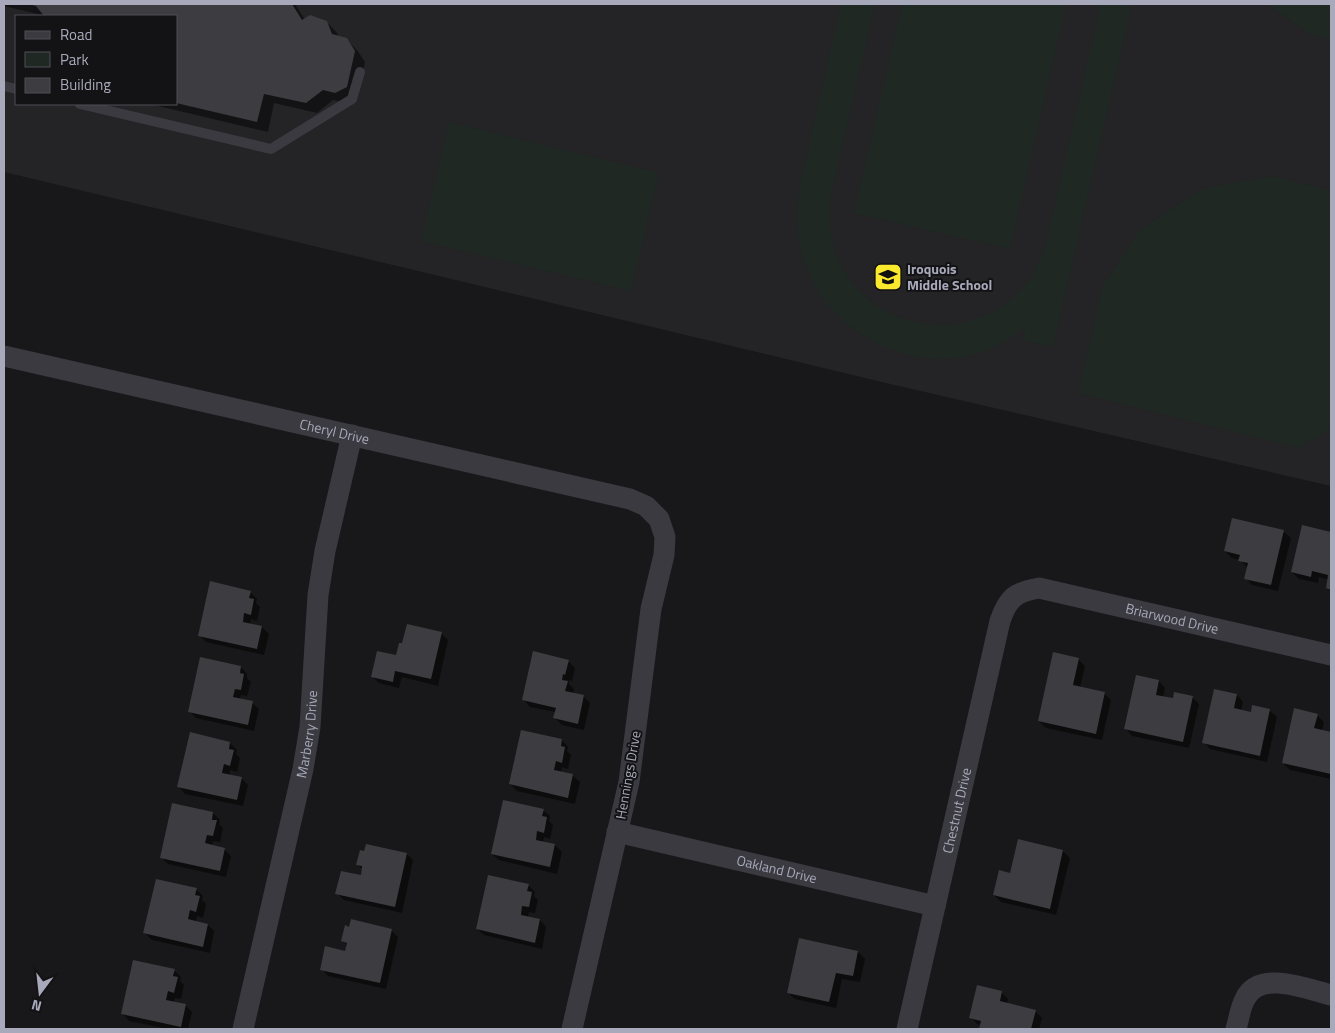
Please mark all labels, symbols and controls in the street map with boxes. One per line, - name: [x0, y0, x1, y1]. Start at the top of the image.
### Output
- legend: [15, 15, 178, 105]
- text: Road: [60, 23, 92, 46]
- text: Park: [60, 48, 89, 71]
- text: Building: [60, 73, 111, 96]
- place label: Iroquois Middle School: [907, 258, 992, 295]
- school or university icon: Iroquois Middle School: [873, 262, 903, 292]
- street label: Cheryl Drive: [298, 413, 371, 449]
- street label: Briarwood Drive: [1124, 597, 1221, 639]
- street label: Marberry Drive: [290, 690, 322, 780]
- street label: Hennings Drive: [609, 729, 646, 821]
- street label: Chestnut Drive: [936, 766, 976, 855]
- street label: Oakland Drive: [735, 849, 819, 888]
- north arrow: [15, 968, 65, 1018]
- text: N: [29, 995, 44, 1017]

